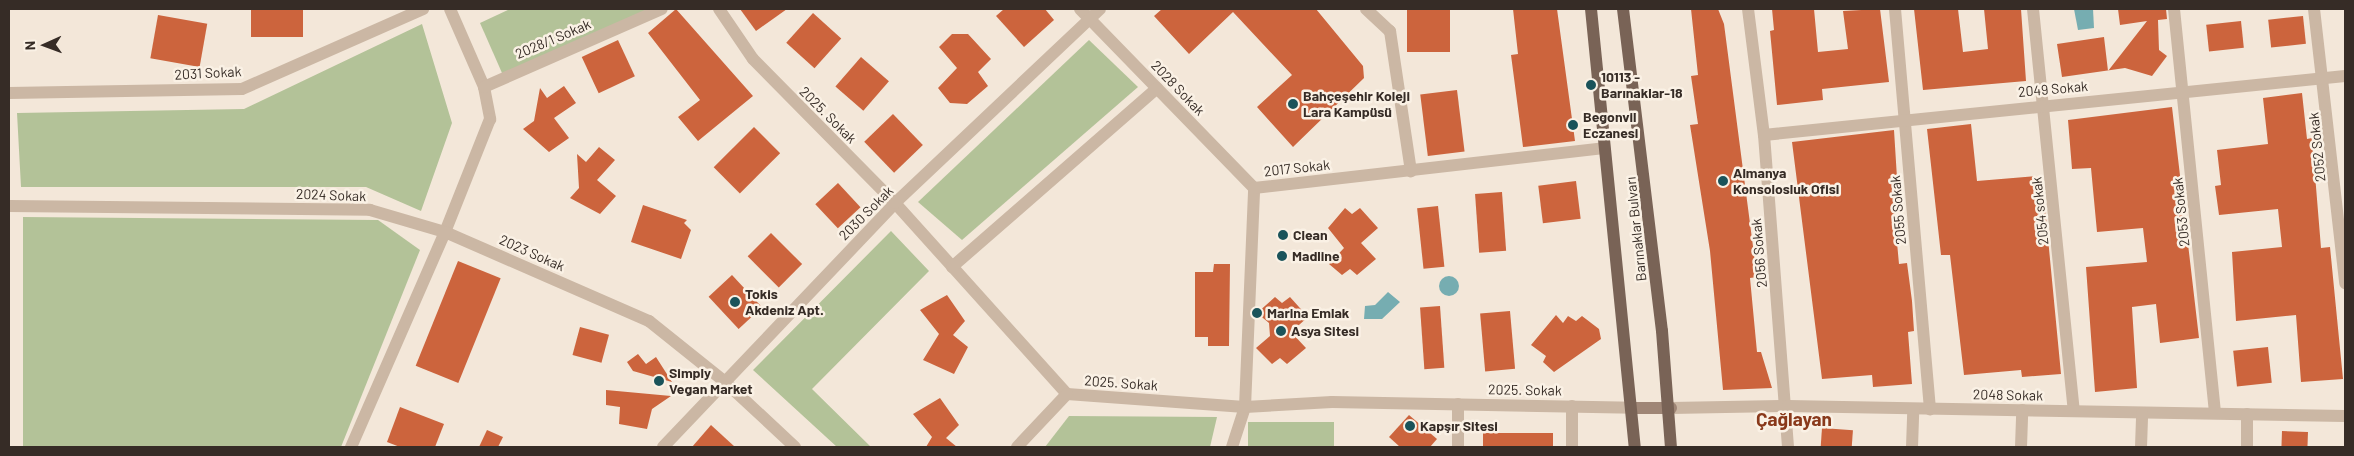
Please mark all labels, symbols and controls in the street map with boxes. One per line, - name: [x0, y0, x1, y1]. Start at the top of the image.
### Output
- street label: 2028/1 Sokak: [513, 16, 593, 62]
- north arrow: [20, 20, 70, 70]
- text: N: [21, 41, 38, 50]
- street label: 2028 Sokak: [1148, 57, 1208, 119]
- street label: 2031 Sokak: [174, 63, 242, 83]
- place label: 10113 - Barınaklar-18: [1601, 69, 1682, 102]
- street label: 2049 Sokak: [2017, 78, 2089, 100]
- marker: 10113 - Barınaklar-18: [1585, 79, 1597, 91]
- street label: 2025. Sokak: [796, 83, 860, 147]
- place label: Bahçeşehir Koleji Lara Kampüsü: [1303, 88, 1410, 120]
- marker: Bahçeşehir Koleji Lara Kampüsü: [1287, 98, 1299, 110]
- place label: Begonvil Eczanesi: [1583, 109, 1638, 142]
- street label: 2052 Sokak: [2305, 111, 2329, 183]
- marker: Begonvil Eczanesi: [1567, 119, 1579, 131]
- street label: 2017 Sokak: [1263, 156, 1331, 180]
- place label: Almanya Konsolosluk Ofisi: [1733, 165, 1839, 198]
- marker: Almanya Konsolosluk Ofisi: [1717, 175, 1729, 187]
- street label: 2055 Sokak: [1887, 175, 1909, 245]
- street label: Barınaklar Bulvarı: [1622, 176, 1650, 282]
- street label: 2054 sokak: [2028, 176, 2052, 246]
- street label: 2053 Sokak: [2169, 177, 2193, 247]
- street label: 2030 Sokak: [835, 182, 897, 244]
- street label: 2024 Sokak: [296, 185, 366, 205]
- street label: 2056 Sokak: [1748, 218, 1770, 288]
- place label: Clean: [1293, 227, 1328, 243]
- marker: Clean: [1277, 229, 1289, 241]
- street label: 2023 Sokak: [497, 231, 567, 275]
- place label: Madline: [1292, 248, 1340, 264]
- marker: Madline: [1276, 250, 1288, 262]
- place label: Tokis Akdeniz Apt.: [745, 286, 824, 318]
- marker: Tokis Akdeniz Apt.: [729, 296, 741, 308]
- place label: Marina Emlak: [1267, 305, 1349, 321]
- marker: Marina Emlak: [1251, 307, 1263, 319]
- place label: Asya Sitesi: [1291, 323, 1359, 339]
- marker: Asya Sitesi: [1275, 325, 1287, 337]
- place label: Simply Vegan Market: [669, 365, 752, 398]
- street label: 2025. Sokak: [1084, 372, 1158, 394]
- marker: Simply Vegan Market: [653, 375, 665, 387]
- street label: 2025. Sokak: [1488, 381, 1562, 399]
- street label: 2048 Sokak: [1973, 386, 2043, 404]
- district label: Çağlayan: [1756, 408, 1832, 430]
- place label: Kapşır Sitesi: [1420, 418, 1498, 434]
- marker: Kapşır Sitesi: [1404, 420, 1416, 432]

